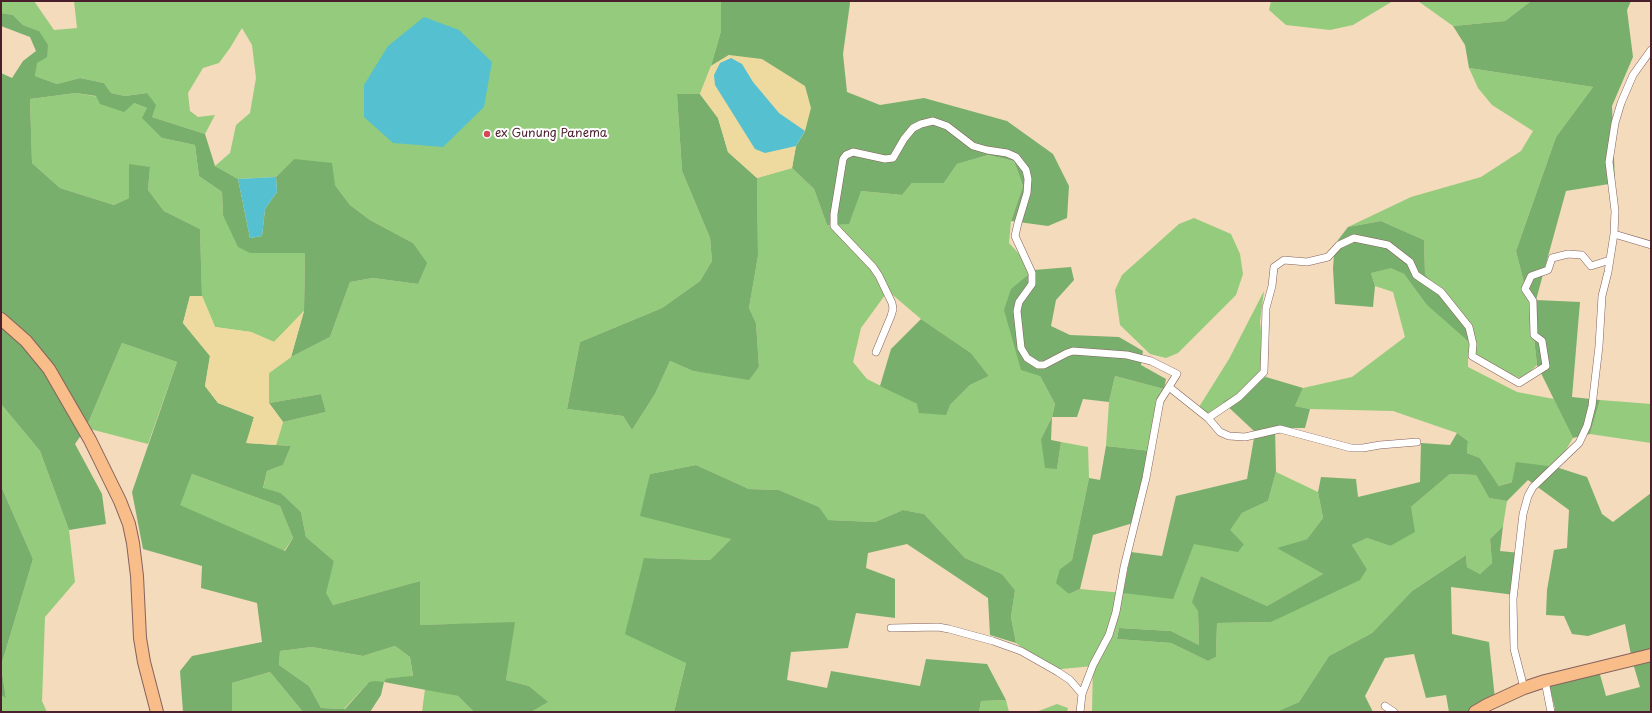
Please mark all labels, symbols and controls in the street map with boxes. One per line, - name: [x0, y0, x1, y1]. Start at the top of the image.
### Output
- place label: ex Gunung Panema: [495, 127, 607, 141]
- marker: ex Gunung Panema: [482, 129, 492, 139]

